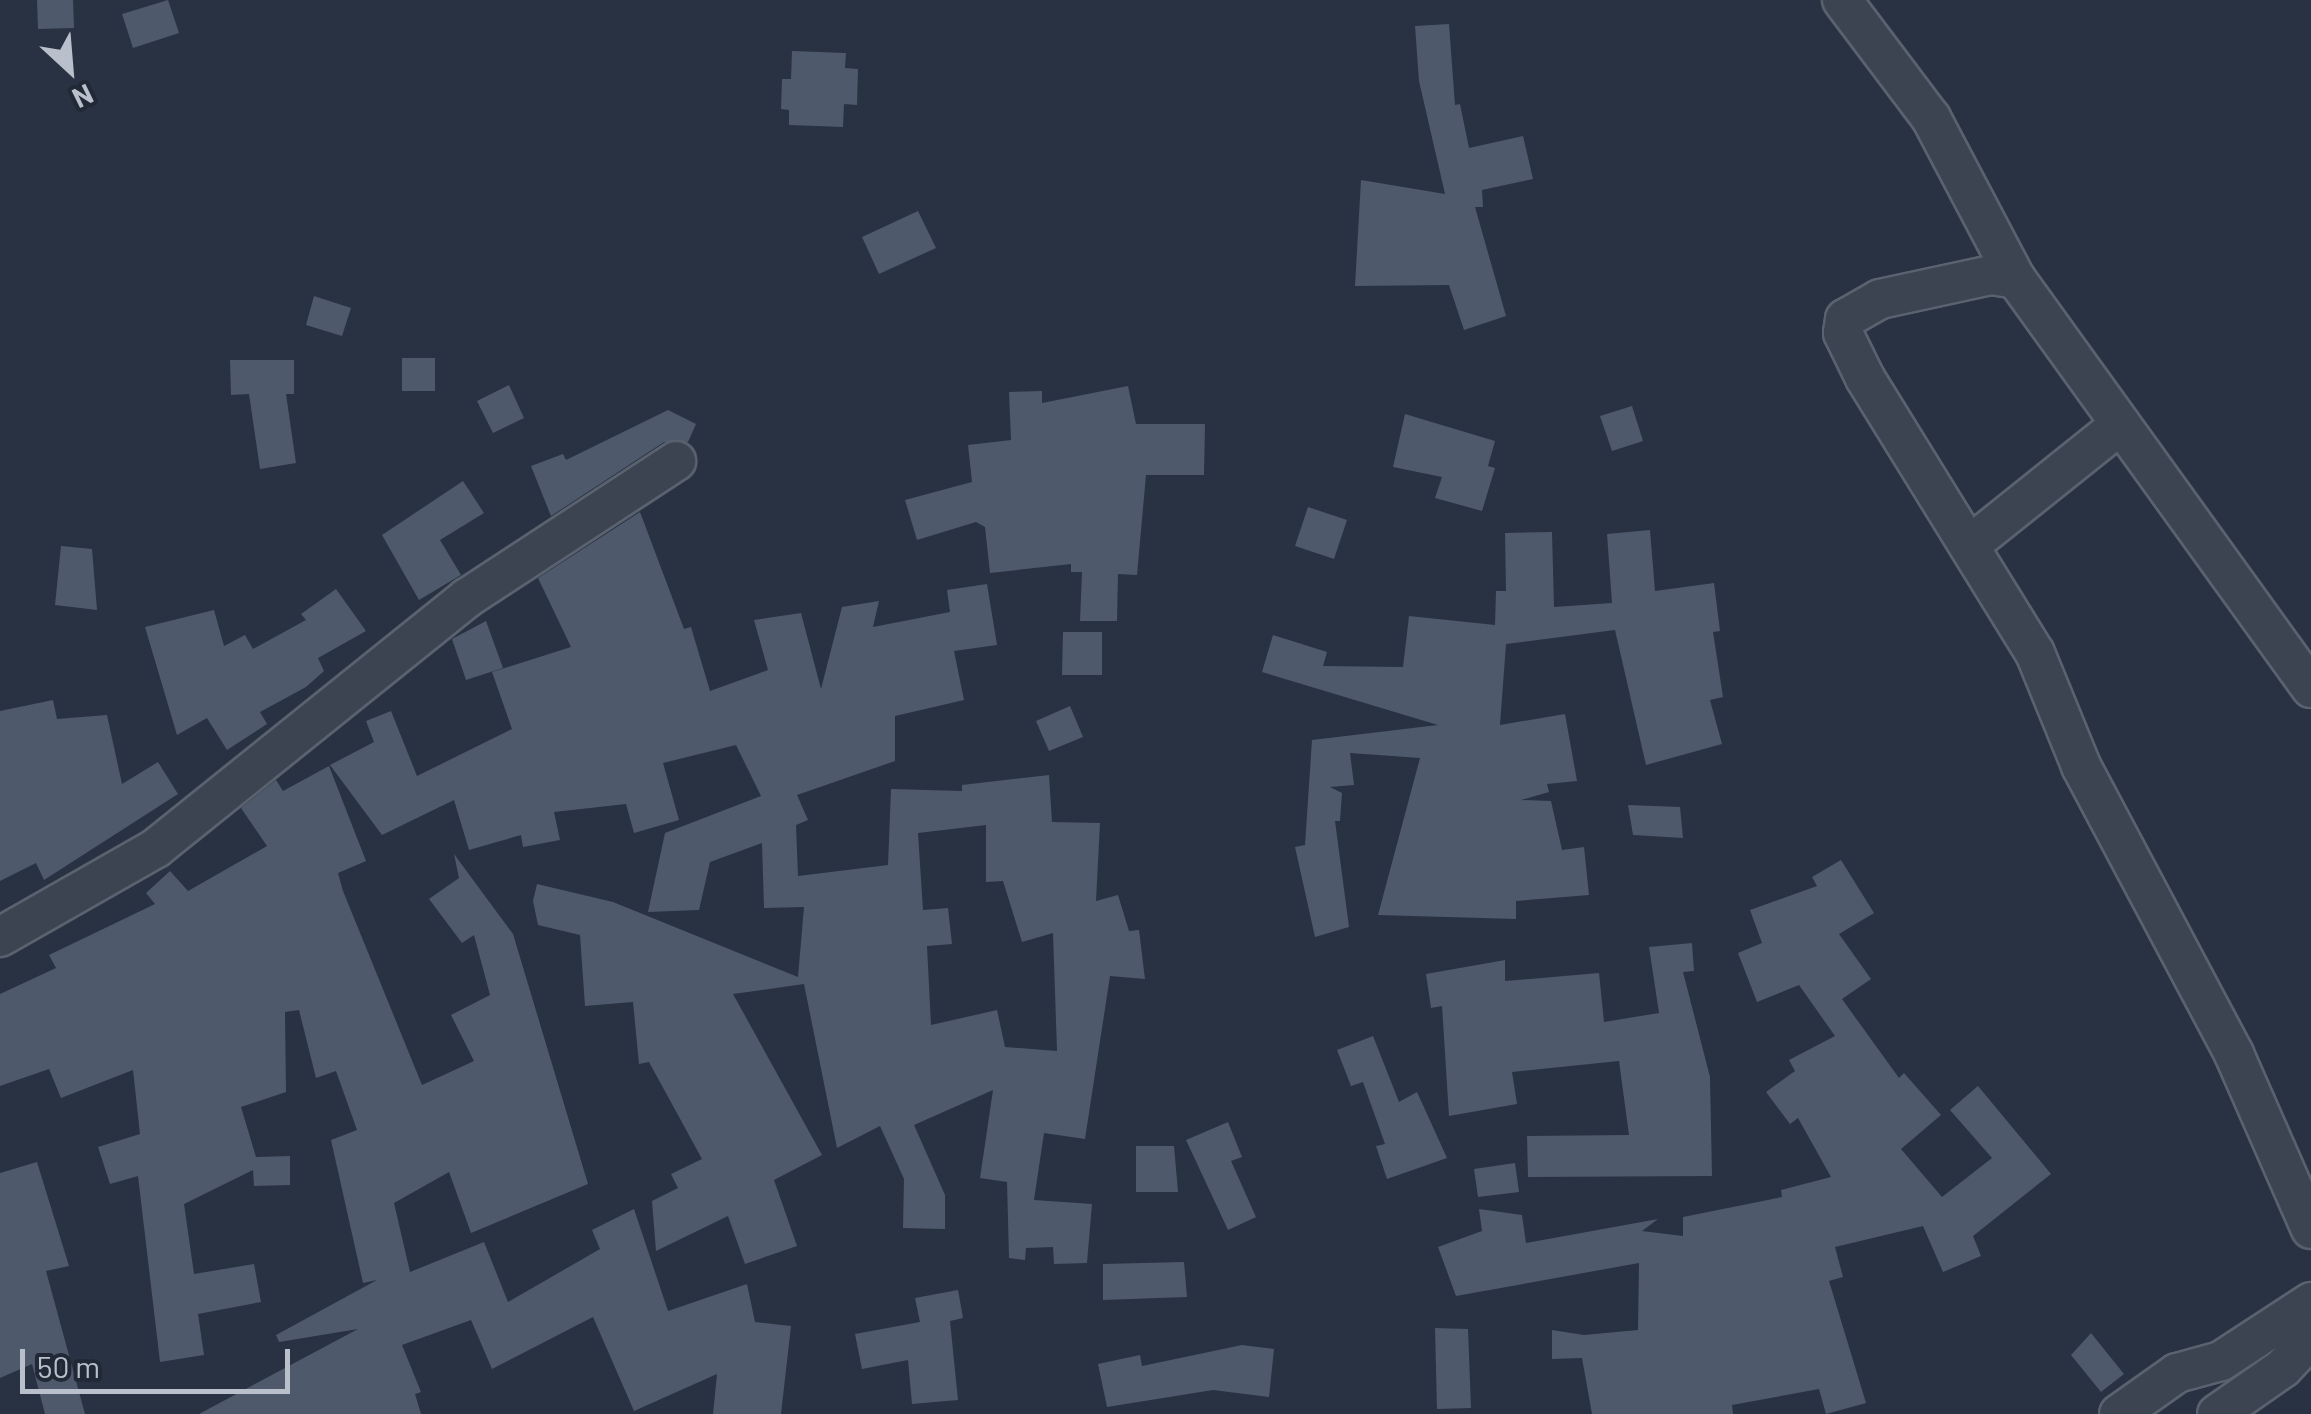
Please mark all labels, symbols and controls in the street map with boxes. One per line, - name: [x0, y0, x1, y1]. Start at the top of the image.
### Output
- north arrow: [20, 20, 120, 120]
- text: N: [67, 78, 99, 116]
- scale bar: [25, 1329, 295, 1391]
- text: 50 m: [37, 1348, 100, 1384]

